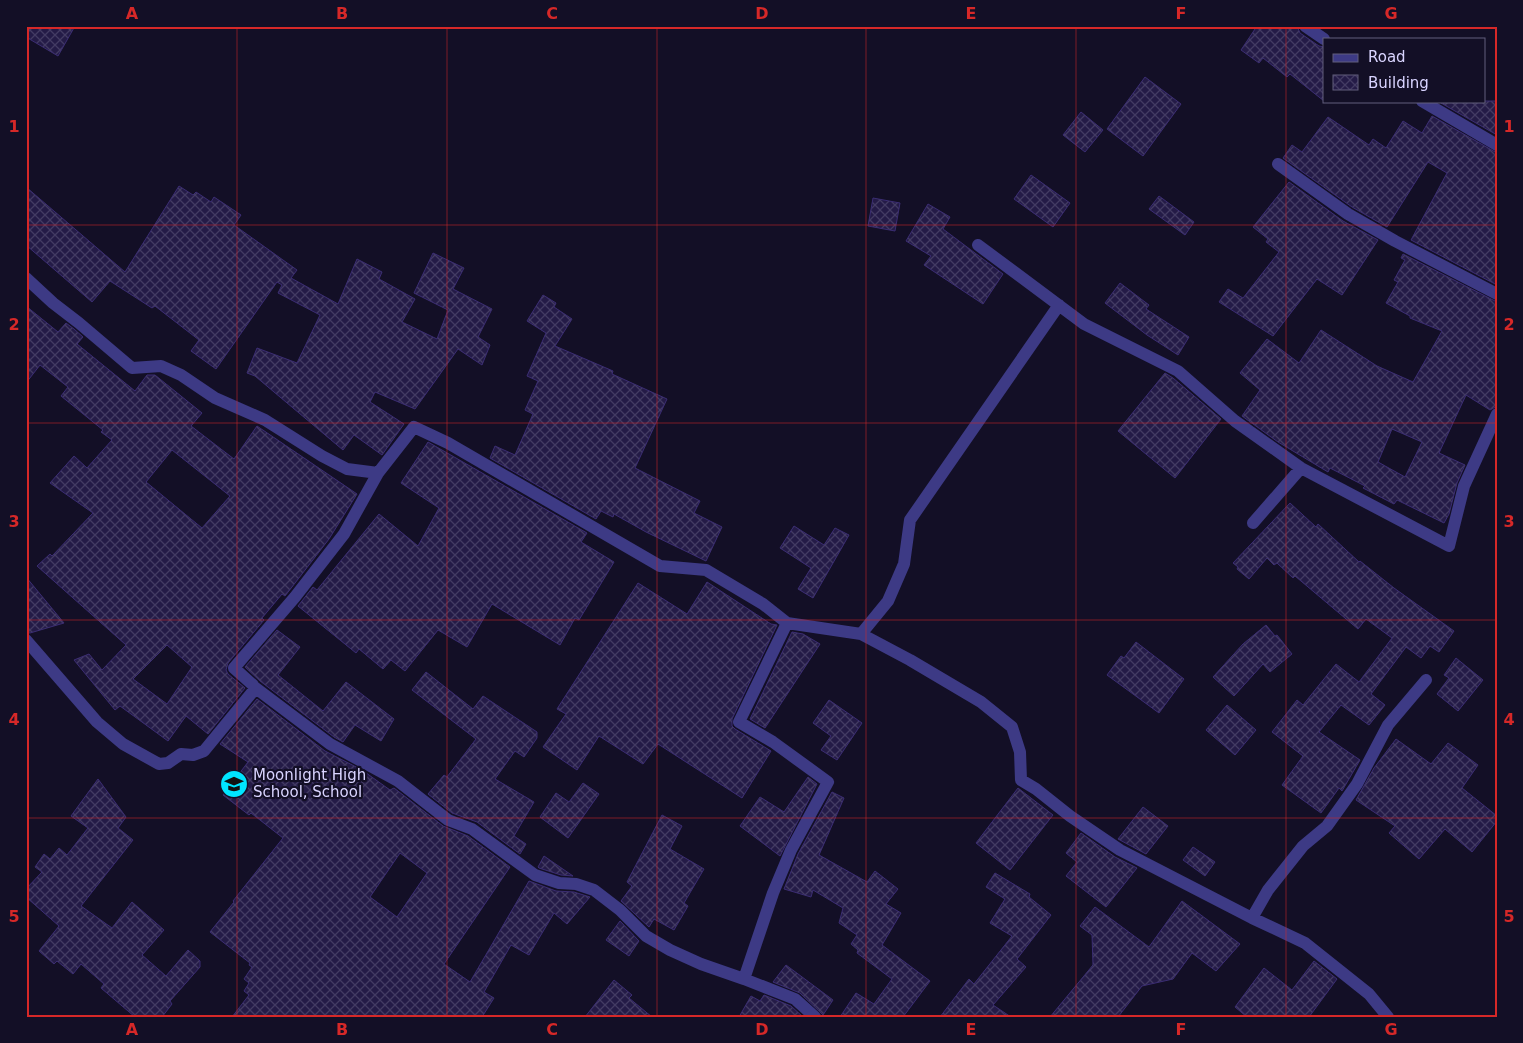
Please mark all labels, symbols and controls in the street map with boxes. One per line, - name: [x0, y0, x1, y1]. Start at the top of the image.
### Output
- text: A: [126, 4, 139, 23]
- text: B: [336, 4, 348, 23]
- text: C: [546, 4, 558, 23]
- text: D: [755, 4, 769, 23]
- text: E: [966, 4, 976, 23]
- text: F: [1176, 4, 1186, 23]
- text: G: [1384, 4, 1398, 23]
- legend: [1323, 38, 1486, 102]
- text: Road: [1368, 48, 1406, 66]
- text: Building: [1368, 74, 1429, 92]
- text: 1: [8, 117, 20, 136]
- text: 1: [1503, 117, 1515, 136]
- text: 2: [8, 315, 20, 334]
- text: 2: [1503, 315, 1515, 334]
- text: 3: [8, 512, 20, 531]
- text: 3: [1503, 512, 1515, 531]
- text: 4: [8, 710, 20, 729]
- text: 4: [1503, 710, 1515, 729]
- place label: Moonlight High School, School: [253, 766, 366, 801]
- school or university icon: Moonlight High School, School: [219, 769, 249, 799]
- text: 5: [8, 907, 20, 926]
- text: 5: [1503, 907, 1515, 926]
- text: A: [126, 1020, 139, 1039]
- text: B: [336, 1020, 348, 1039]
- text: C: [546, 1020, 558, 1039]
- text: D: [755, 1020, 769, 1039]
- text: E: [966, 1020, 976, 1039]
- text: F: [1176, 1020, 1186, 1039]
- text: G: [1384, 1020, 1398, 1039]

